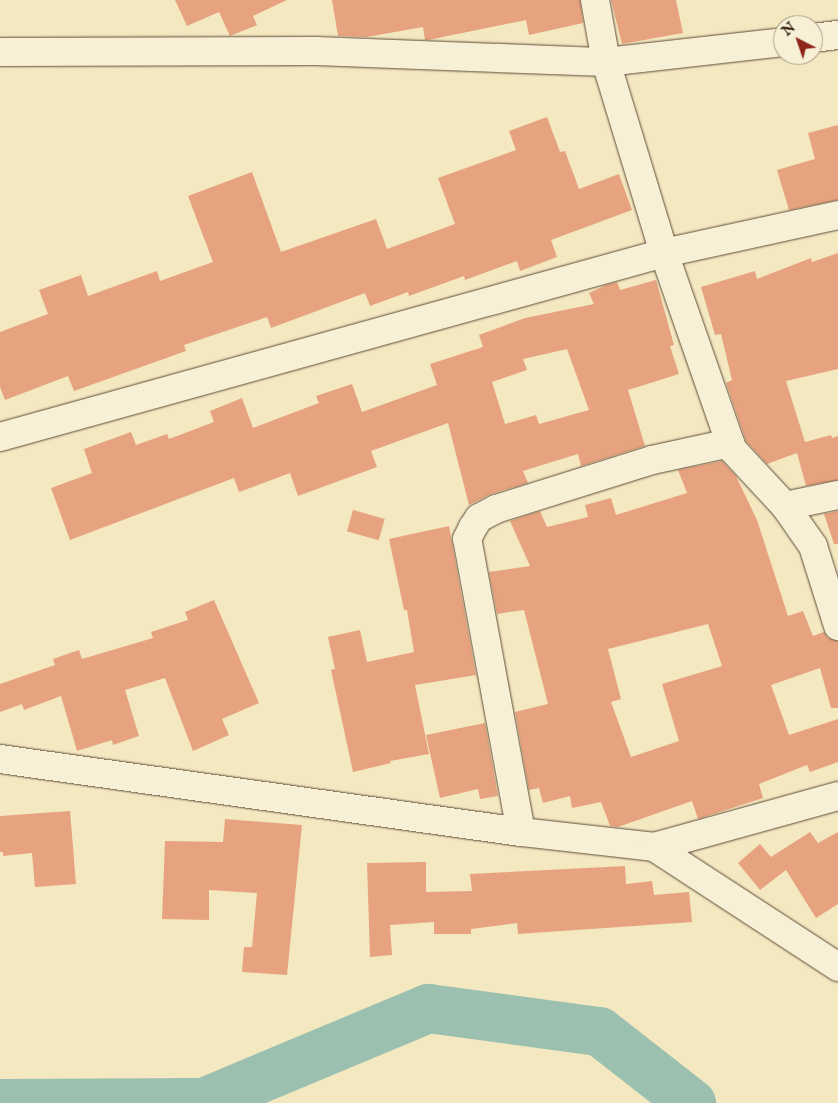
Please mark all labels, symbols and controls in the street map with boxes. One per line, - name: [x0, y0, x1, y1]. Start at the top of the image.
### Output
- north arrow: [773, 15, 823, 65]
- text: N: [778, 19, 799, 40]

